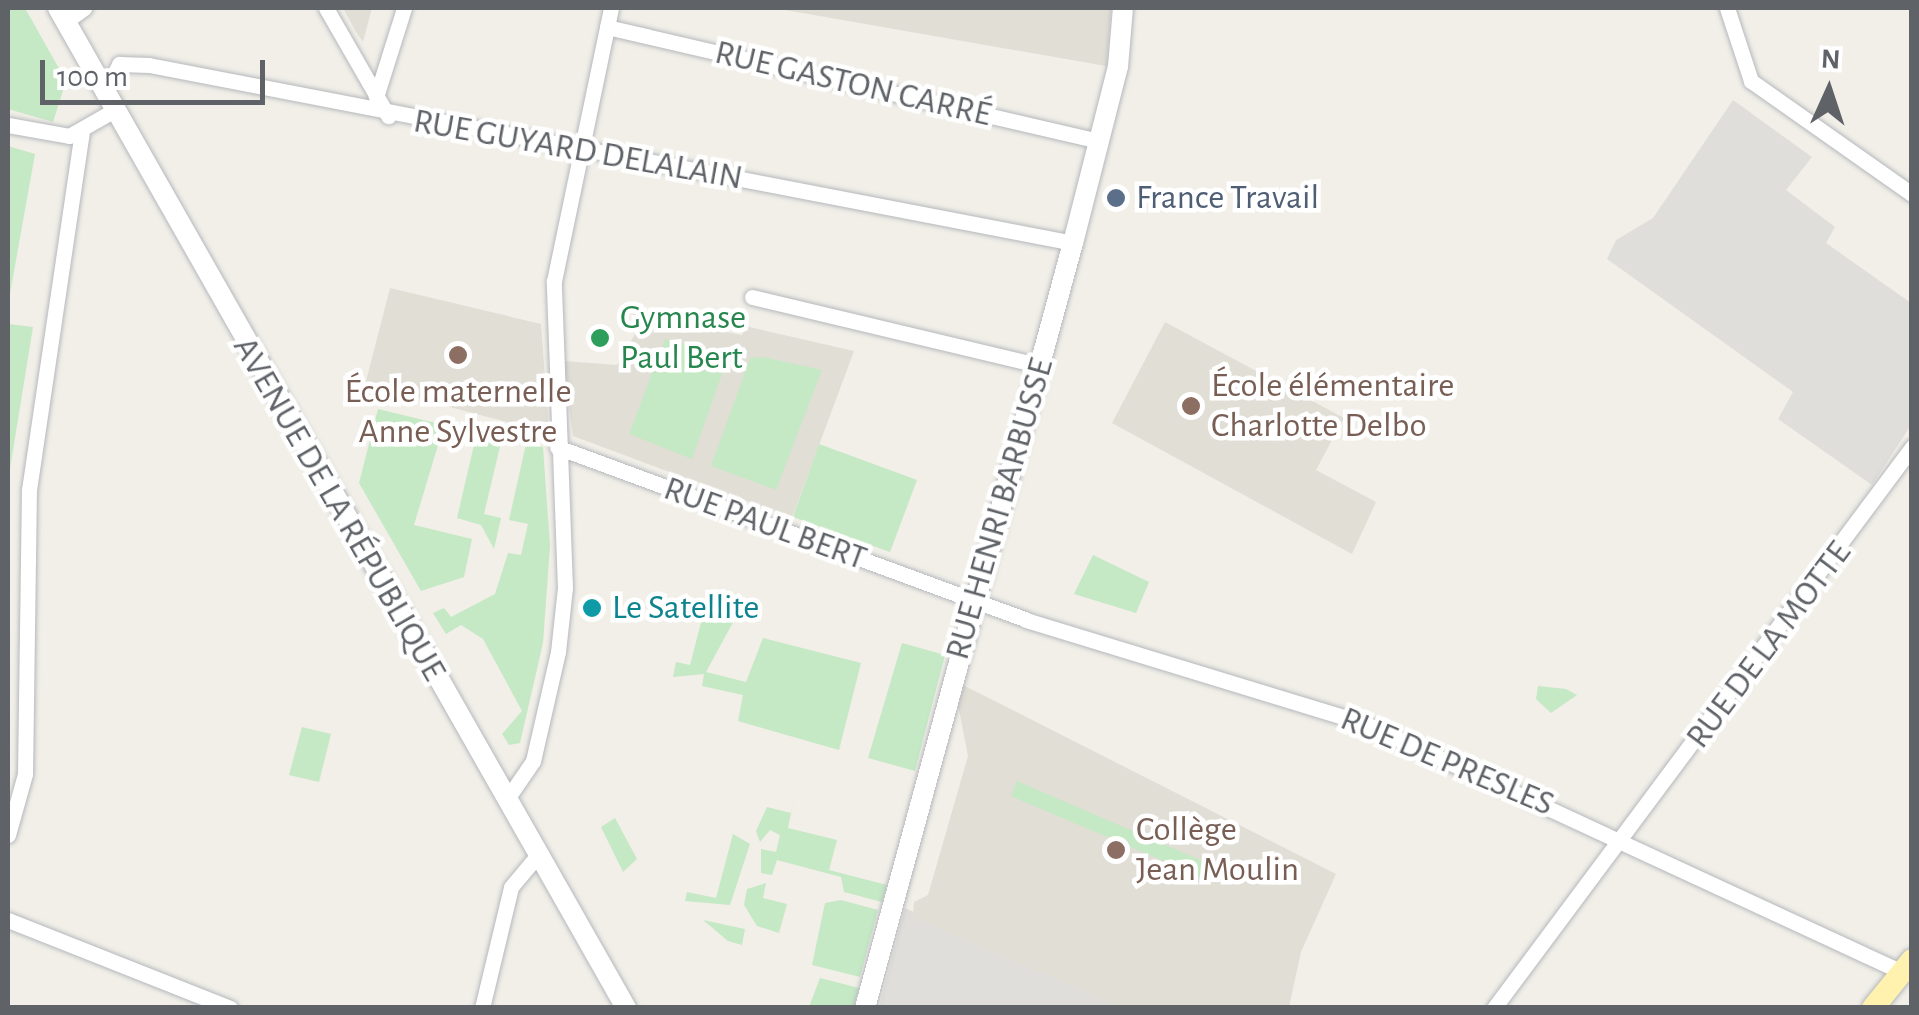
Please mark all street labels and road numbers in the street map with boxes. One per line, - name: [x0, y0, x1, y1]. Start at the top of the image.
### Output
- street label: RUE GASTON CARRÉ: [711, 32, 995, 136]
- street label: RUE GUYARD DELALAIN: [410, 100, 746, 200]
- street label: AVENUE DE LA RÉPUBLIQUE: [223, 330, 455, 688]
- street label: RUE HENRI BARBUSSE: [937, 353, 1063, 665]
- street label: RUE PAUL BERT: [658, 468, 872, 580]
- street label: RUE DE LA MOTTE: [1677, 533, 1861, 757]
- street label: RUE DE PRESLES: [1334, 698, 1560, 826]

